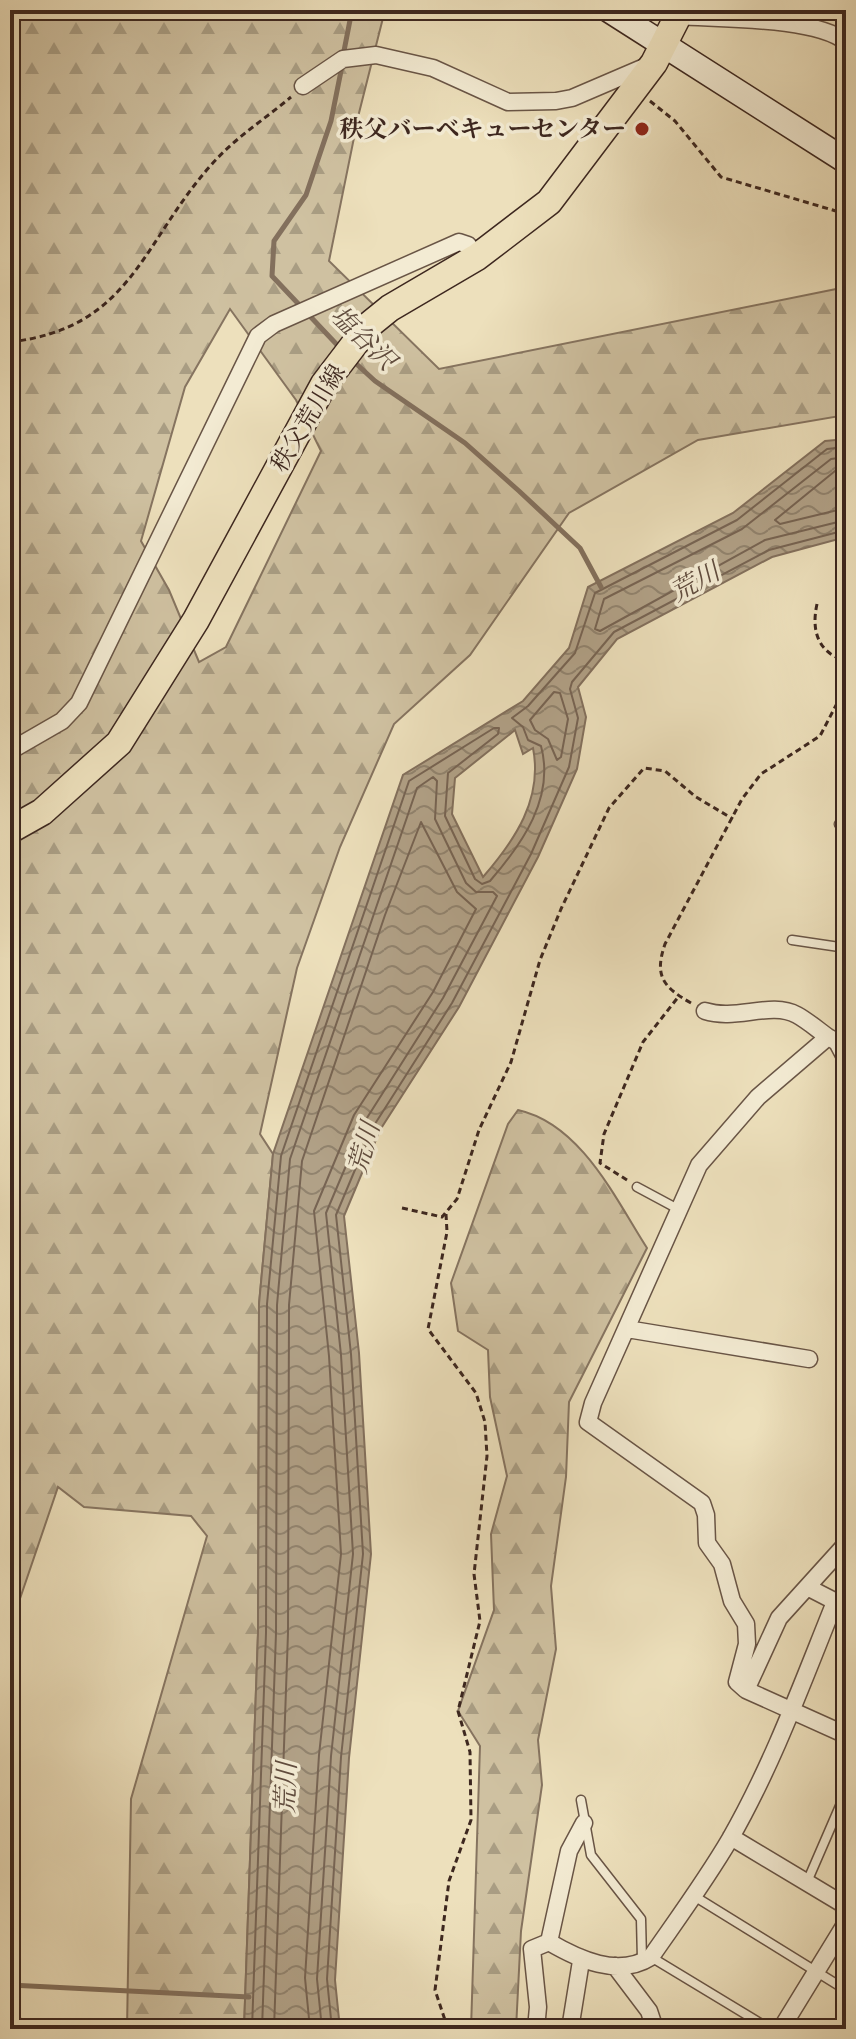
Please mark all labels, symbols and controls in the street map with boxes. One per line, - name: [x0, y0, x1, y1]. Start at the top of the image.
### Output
- place label: 秩父バーベキューセンター: [339, 115, 626, 143]
- marker: 秩父バーベキューセンター: [633, 120, 651, 138]
- water label: 塩谷沢: [324, 300, 404, 378]
- street label: 秩父荒川線: [265, 359, 351, 477]
- water label: 荒川: [665, 554, 728, 608]
- water label: 荒川: [342, 1116, 387, 1177]
- water label: 荒川: [270, 1758, 303, 1815]

